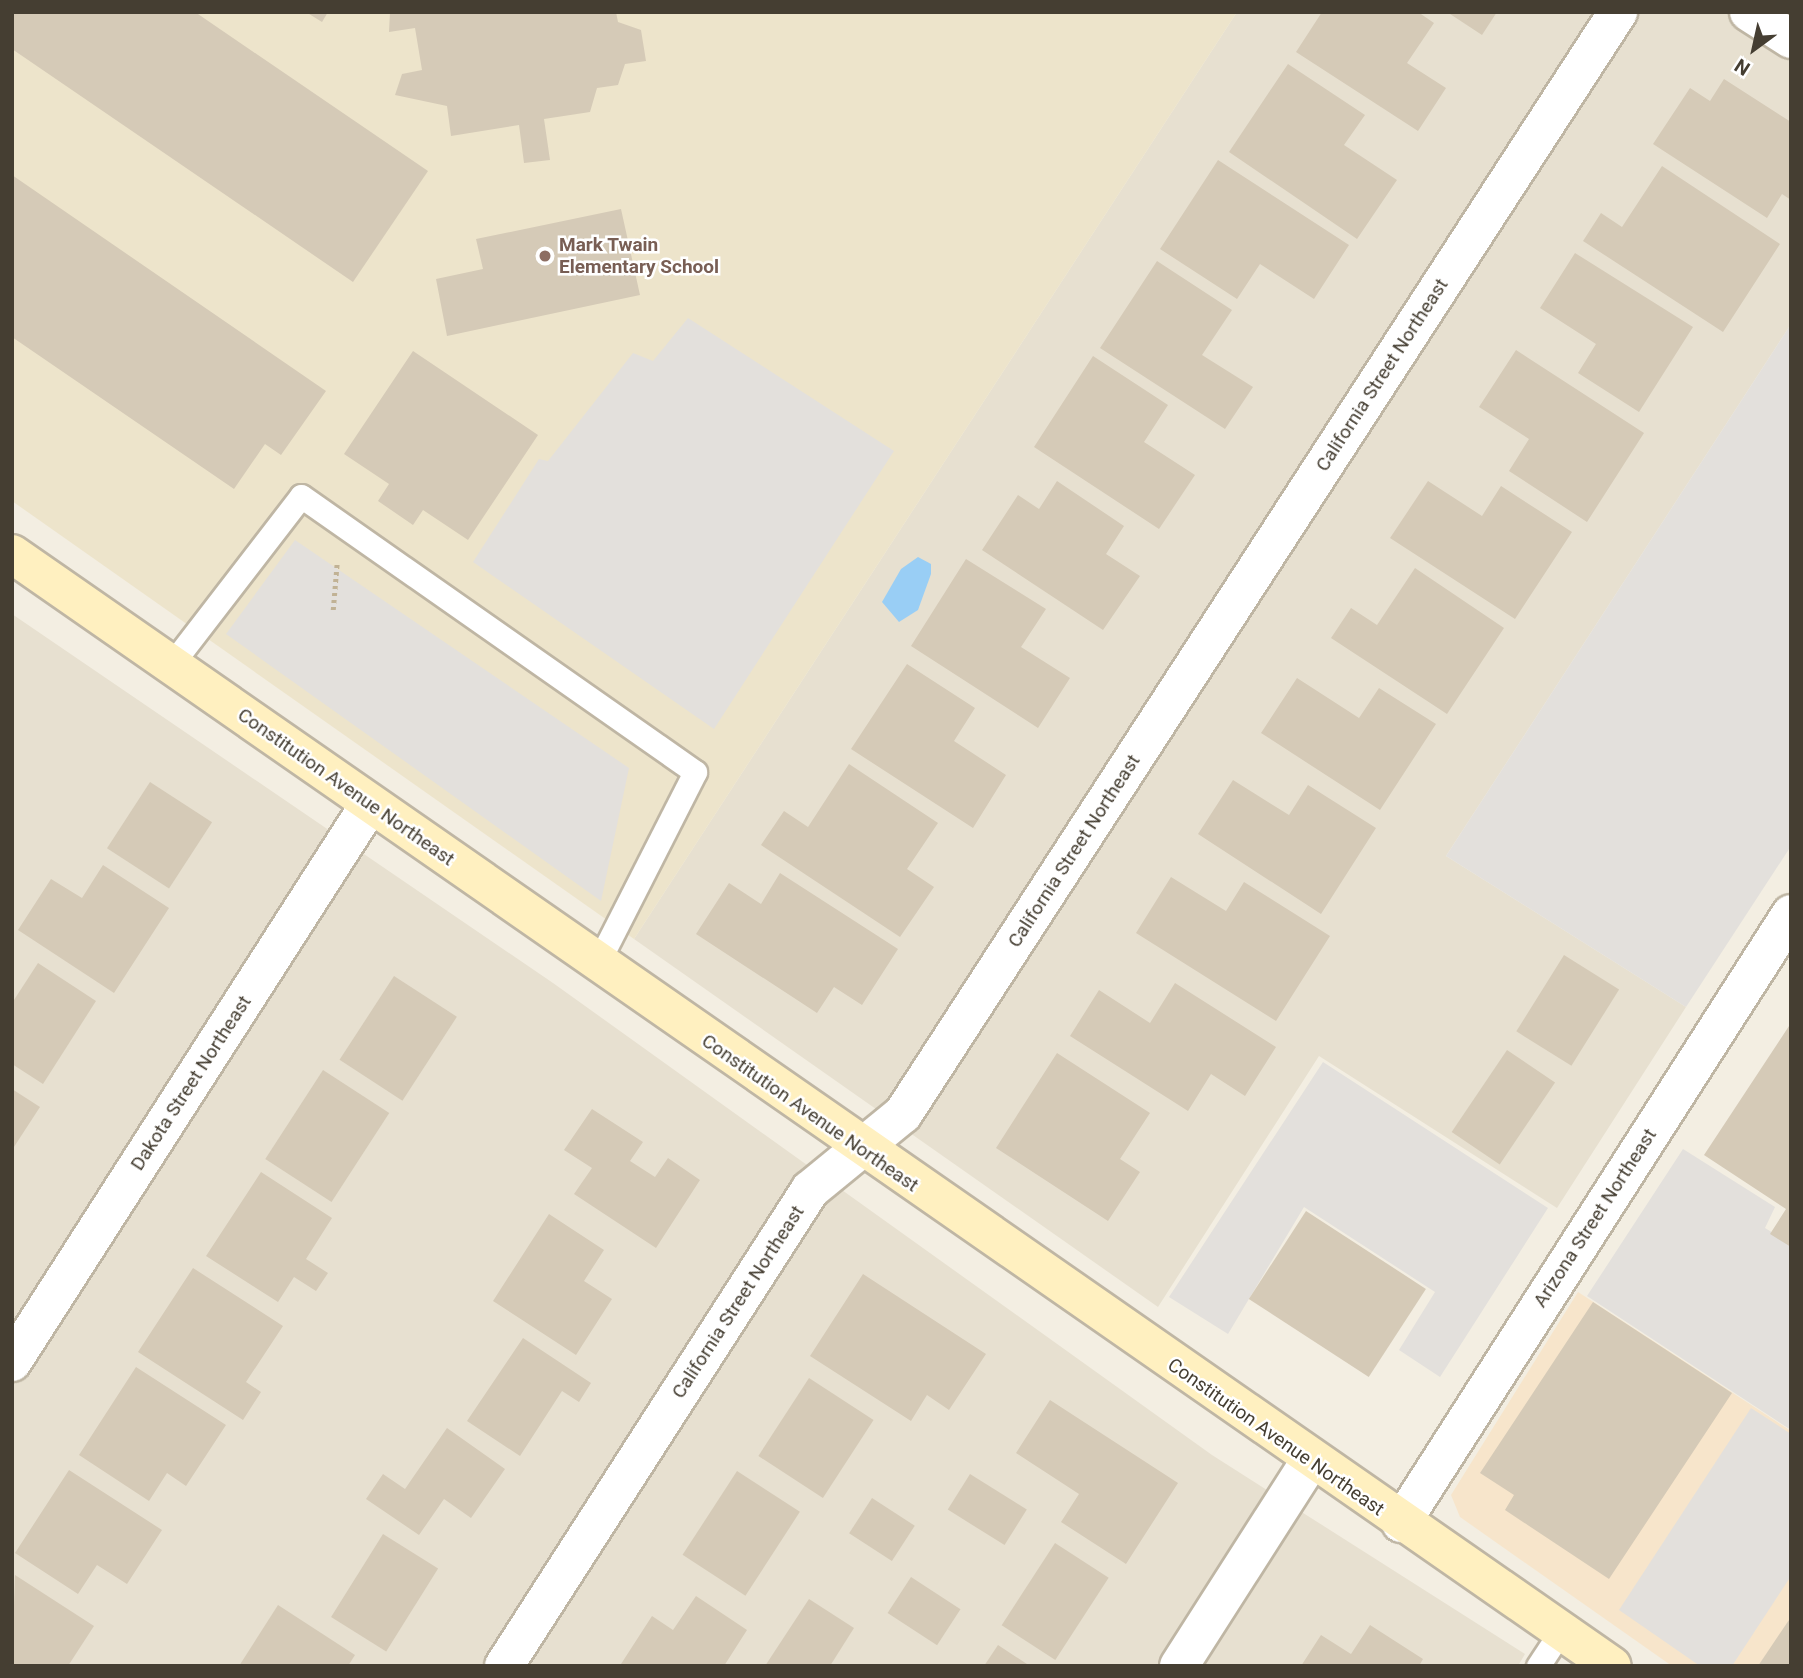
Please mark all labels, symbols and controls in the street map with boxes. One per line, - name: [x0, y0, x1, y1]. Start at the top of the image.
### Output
- north arrow: [1719, 14, 1789, 84]
- text: N: [1730, 54, 1754, 80]
- place label: Mark Twain Elementary School: [559, 234, 719, 278]
- marker: Mark Twain Elementary School: [537, 248, 553, 264]
- street label: California Street Northeast: [1311, 274, 1453, 476]
- street label: Constitution Avenue Northeast: [233, 703, 459, 871]
- street label: California Street Northeast: [1003, 750, 1145, 952]
- street label: Dakota Street Northeast: [126, 991, 256, 1175]
- street label: Constitution Avenue Northeast: [697, 1029, 923, 1197]
- street label: Arizona Street Northeast: [1529, 1124, 1661, 1312]
- street label: California Street Northeast: [667, 1201, 809, 1403]
- street label: Constitution Avenue Northeast: [1163, 1353, 1389, 1521]

